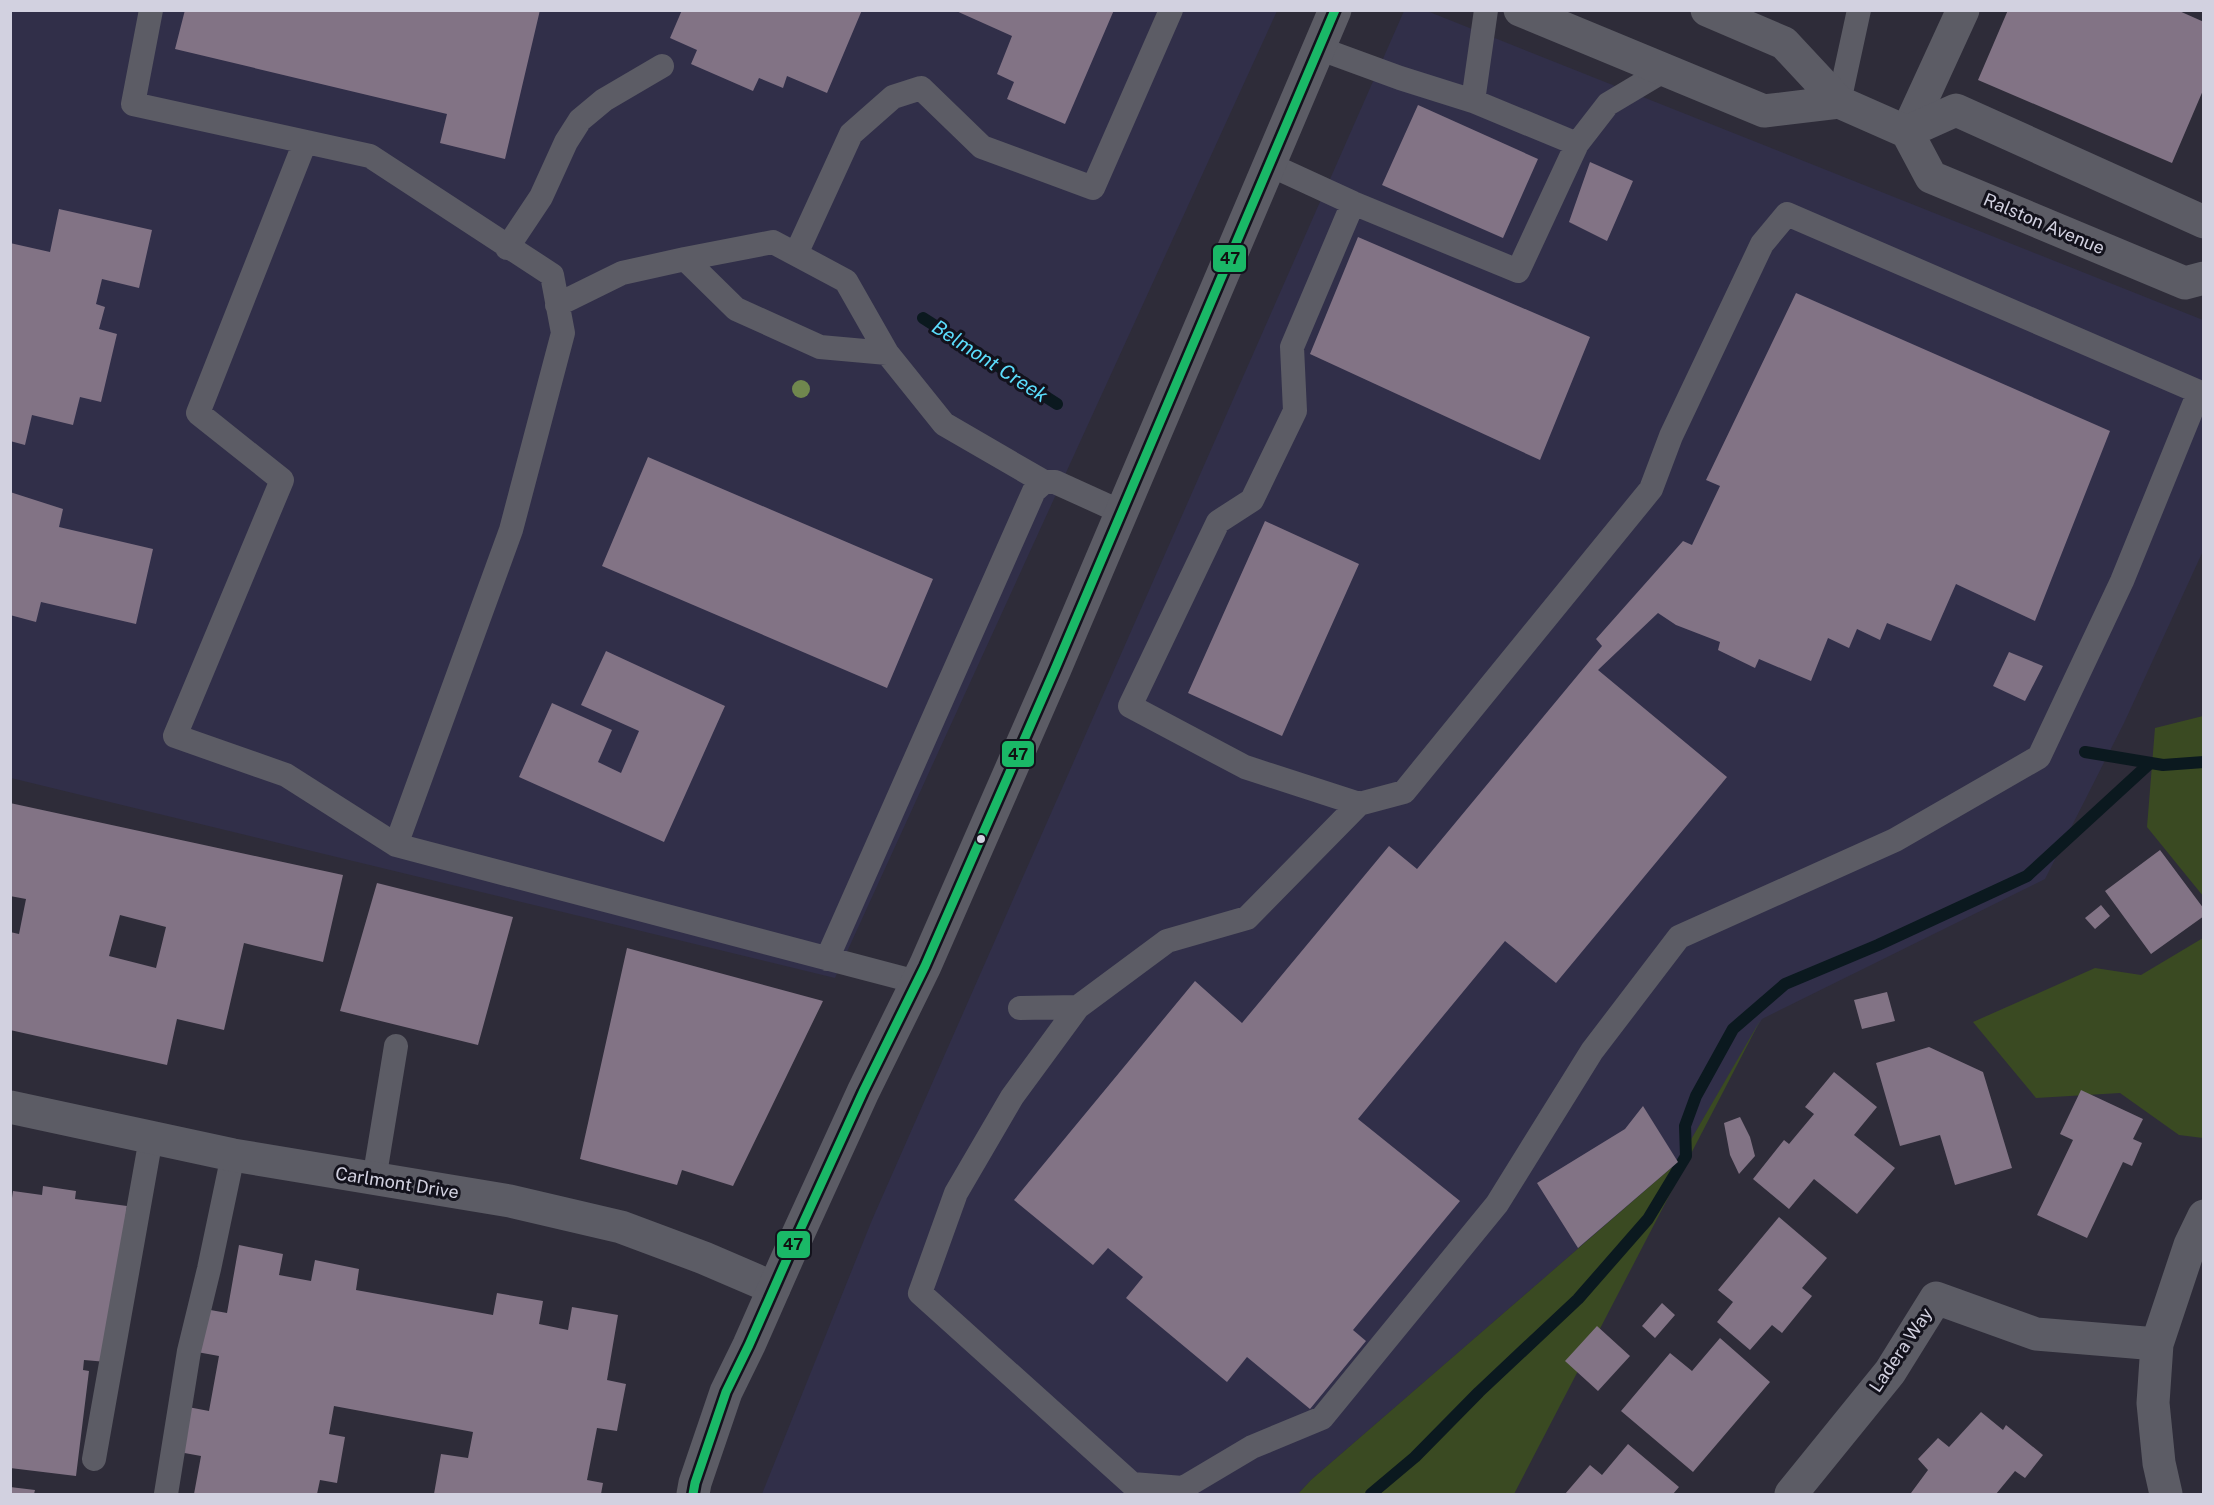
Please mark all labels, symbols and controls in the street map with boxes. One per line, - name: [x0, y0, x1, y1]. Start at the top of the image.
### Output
- street label: Ralston Avenue: [1980, 189, 2108, 259]
- line badge: 47: [1212, 244, 1247, 273]
- text: 47: [1220, 249, 1240, 268]
- water label: Belmont Creek: [927, 315, 1053, 408]
- line badge: 47: [1001, 740, 1035, 768]
- text: 47: [1008, 745, 1028, 764]
- unlabelled marker: [975, 833, 987, 845]
- street label: Carlmont Drive: [334, 1162, 460, 1203]
- line badge: 47: [776, 1230, 811, 1259]
- text: 47: [783, 1235, 803, 1254]
- street label: Ladera Way: [1865, 1303, 1937, 1396]

